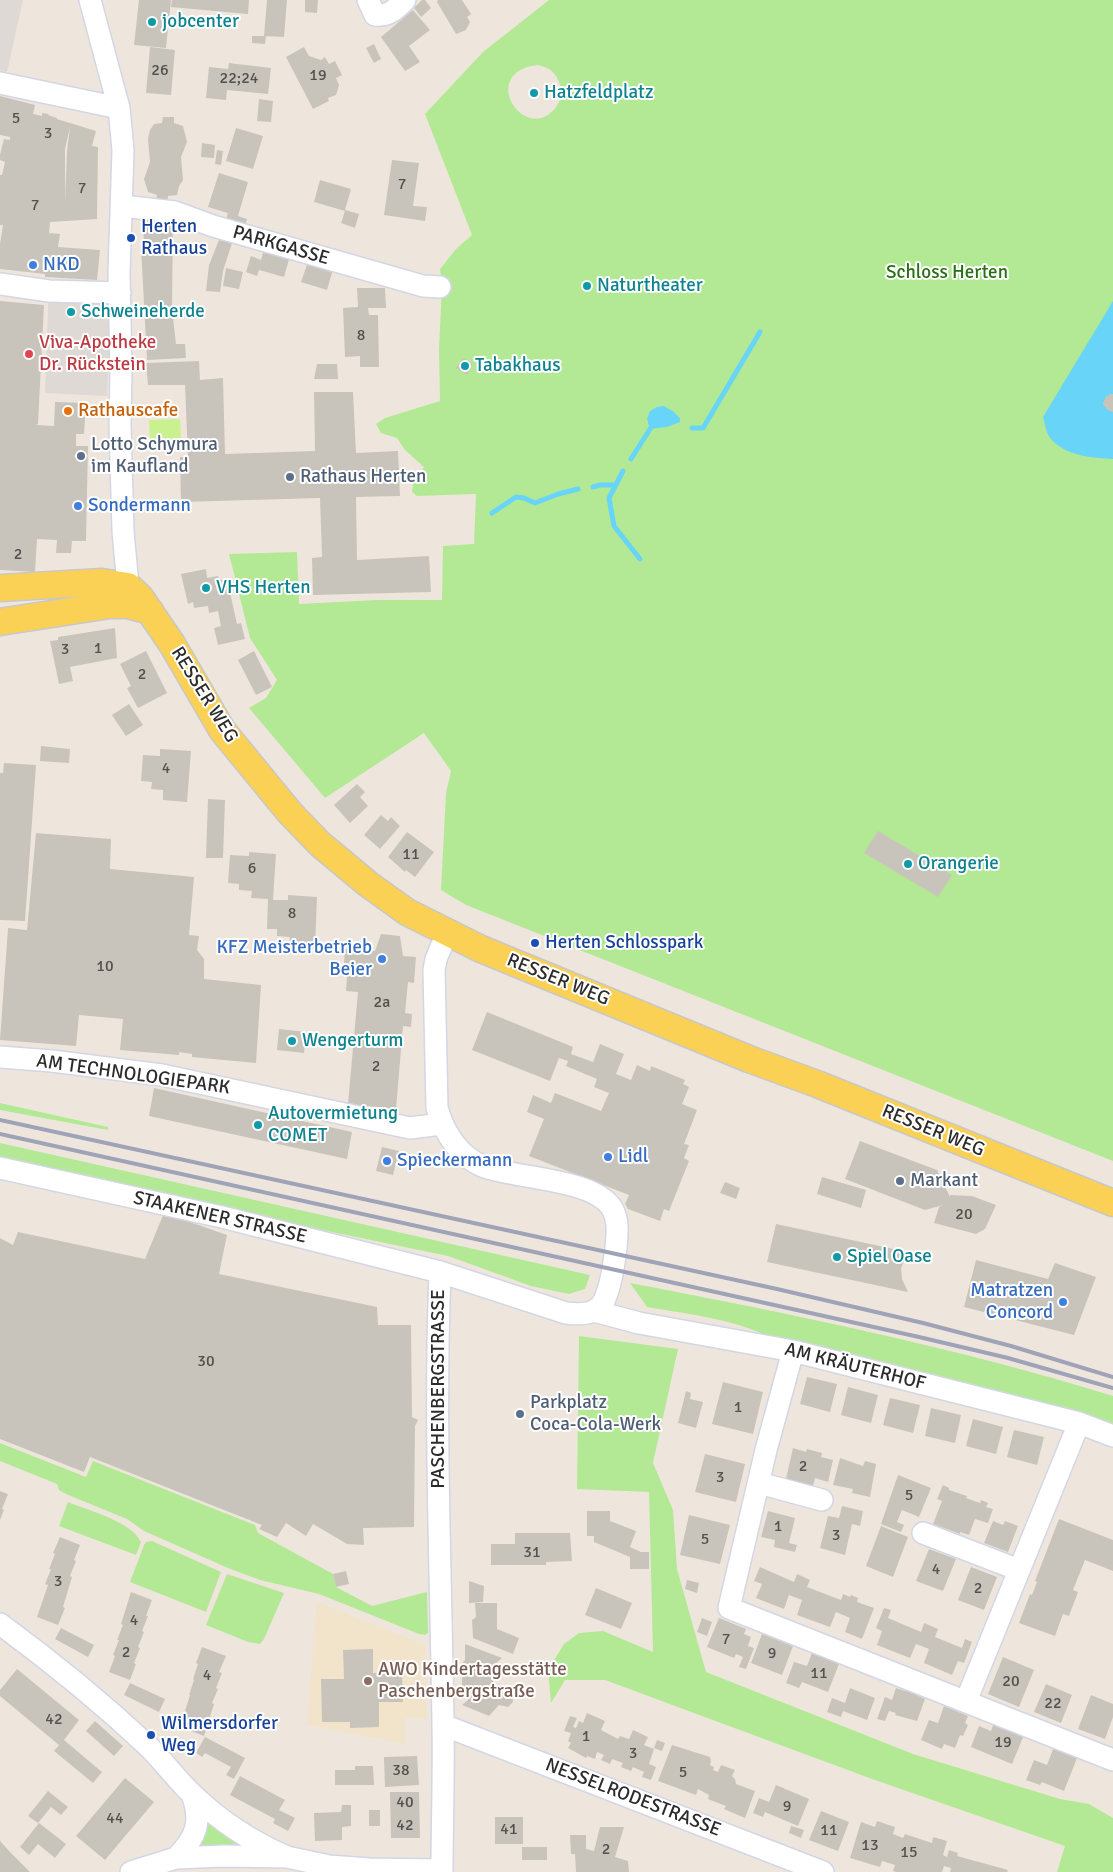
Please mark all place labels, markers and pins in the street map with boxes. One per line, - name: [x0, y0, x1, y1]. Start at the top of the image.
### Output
- place label: jobcenter: [162, 11, 239, 33]
- marker: jobcenter: [146, 16, 158, 28]
- place label: Hatzfeldplatz: [544, 82, 653, 104]
- marker: Hatzfeldplatz: [528, 87, 540, 99]
- place label: Herten Rathaus: [141, 216, 207, 260]
- marker: Herten Rathaus: [125, 232, 137, 244]
- place label: NKD: [43, 254, 80, 276]
- marker: NKD: [27, 259, 39, 271]
- place label: Naturtheater: [597, 275, 703, 297]
- marker: Naturtheater: [581, 280, 593, 292]
- place label: Schweineherde: [81, 301, 205, 323]
- marker: Schweineherde: [65, 306, 77, 318]
- place label: Viva-Apotheke Dr. Rückstein: [39, 332, 156, 376]
- marker: Viva-Apotheke Dr. Rückstein: [23, 348, 35, 360]
- place label: Tabakhaus: [475, 355, 560, 377]
- marker: Tabakhaus: [459, 360, 471, 372]
- place label: Rathauscafe: [78, 400, 178, 422]
- marker: Rathauscafe: [62, 405, 74, 417]
- place label: Lotto Schymura im Kaufland: [91, 434, 218, 478]
- marker: Lotto Schymura im Kaufland: [75, 450, 87, 462]
- place label: Rathaus Herten: [300, 466, 426, 488]
- marker: Rathaus Herten: [284, 471, 296, 483]
- place label: Sondermann: [88, 495, 191, 517]
- marker: Sondermann: [72, 500, 84, 512]
- place label: VHS Herten: [216, 577, 311, 599]
- marker: VHS Herten: [200, 582, 212, 594]
- place label: Orangerie: [918, 853, 999, 875]
- marker: Orangerie: [902, 858, 914, 870]
- place label: Herten Schlosspark: [545, 932, 703, 954]
- place label: KFZ Meisterbetrieb Beier: [216, 937, 372, 981]
- marker: Herten Schlosspark: [529, 937, 541, 949]
- marker: KFZ Meisterbetrieb Beier: [376, 953, 388, 965]
- place label: Wengerturm: [302, 1030, 403, 1052]
- marker: Wengerturm: [286, 1035, 298, 1047]
- place label: Autovermietung COMET: [268, 1103, 398, 1147]
- marker: Autovermietung COMET: [252, 1119, 264, 1131]
- place label: Lidl: [618, 1146, 648, 1168]
- place label: Spieckermann: [397, 1150, 512, 1172]
- marker: Lidl: [602, 1151, 614, 1163]
- marker: Spieckermann: [381, 1155, 393, 1167]
- place label: Markant: [910, 1170, 978, 1192]
- marker: Markant: [894, 1175, 906, 1187]
- place label: Spiel Oase: [847, 1246, 932, 1268]
- marker: Spiel Oase: [831, 1251, 843, 1263]
- place label: Matratzen Concord: [970, 1280, 1053, 1324]
- marker: Matratzen Concord: [1057, 1296, 1069, 1308]
- place label: Parkplatz Coca-Cola-Werk: [530, 1392, 661, 1436]
- marker: Parkplatz Coca-Cola-Werk: [514, 1408, 526, 1420]
- place label: AWO Kindertagesstätte Paschenbergstraße: [378, 1659, 567, 1703]
- marker: AWO Kindertagesstätte Paschenbergstraße: [362, 1675, 374, 1687]
- place label: Wilmersdorfer Weg: [161, 1713, 278, 1757]
- marker: Wilmersdorfer Weg: [145, 1729, 157, 1741]

